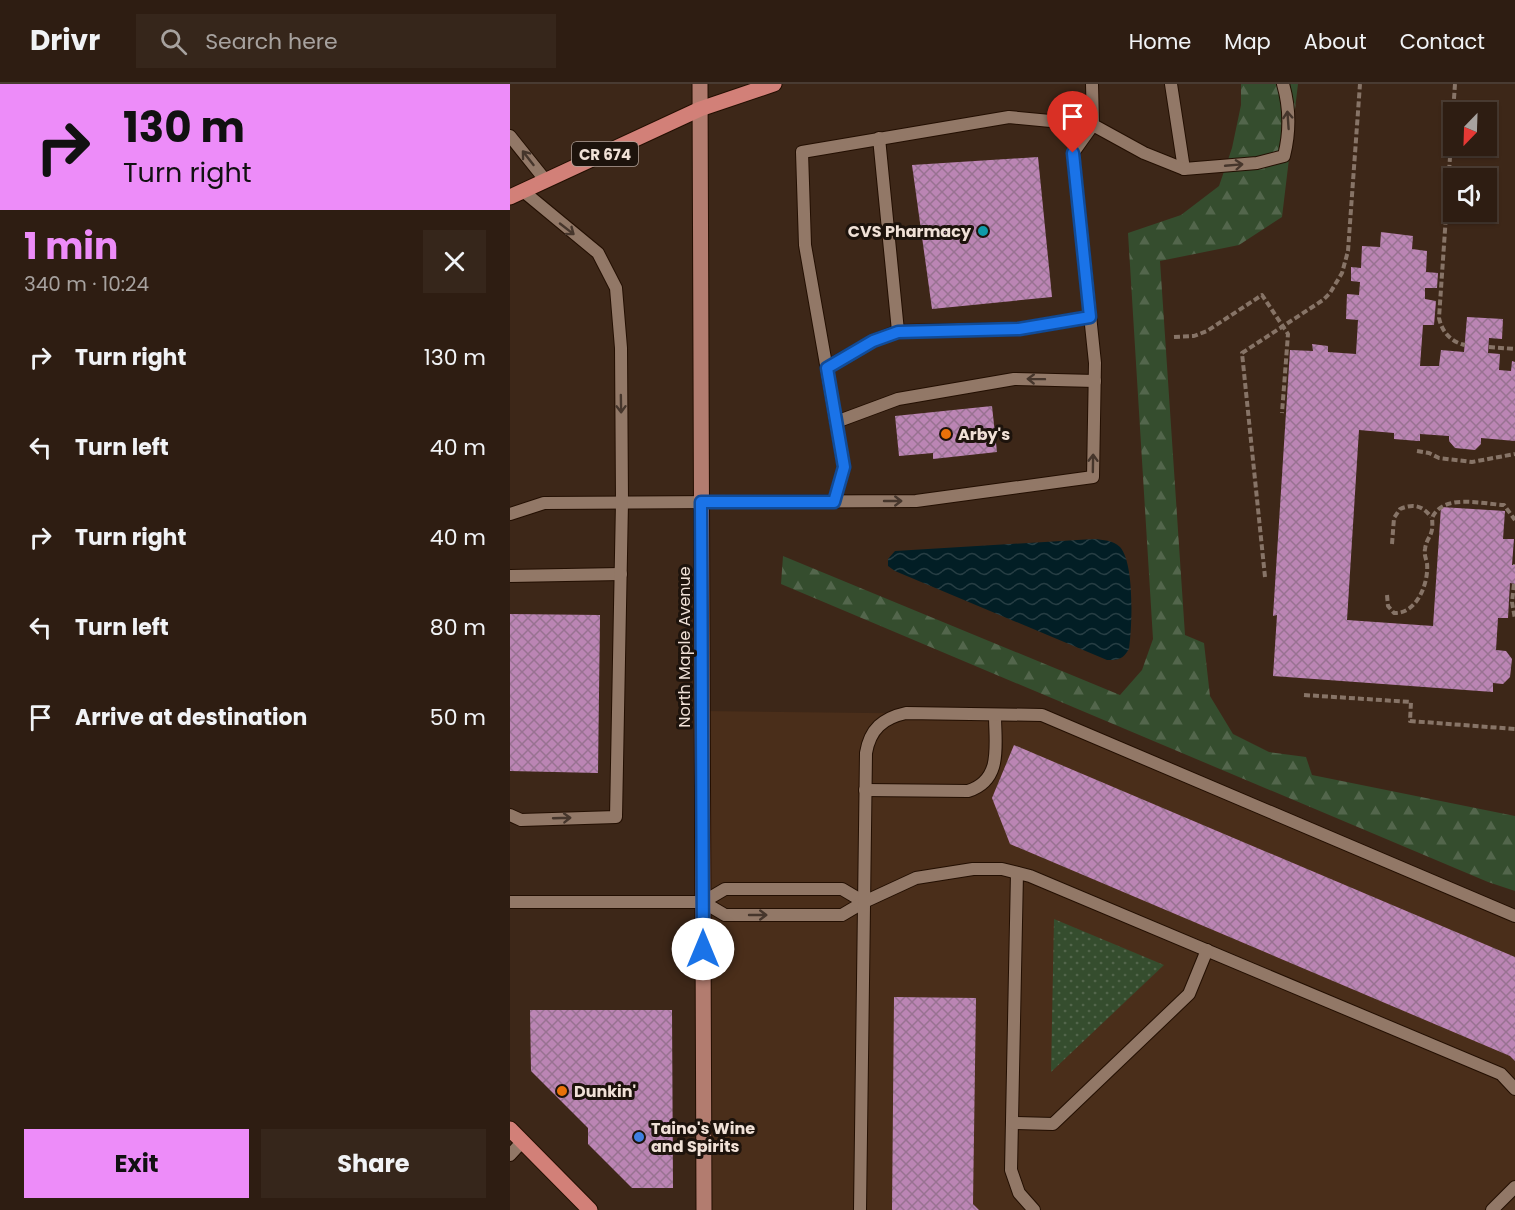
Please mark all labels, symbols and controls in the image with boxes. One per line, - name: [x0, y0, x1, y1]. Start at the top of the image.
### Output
- search box: [136, 14, 556, 68]
- text: Drivr: [30, 21, 100, 60]
- icon: search: [157, 25, 190, 58]
- text: Search here: [205, 26, 338, 57]
- text: Home: [1129, 27, 1191, 56]
- text: Map: [1224, 27, 1271, 56]
- text: About: [1304, 27, 1367, 56]
- text: Contact: [1400, 27, 1485, 56]
- pin: [1047, 91, 1098, 153]
- text: 130 m: [123, 98, 245, 157]
- icon: arrive: [1056, 100, 1089, 133]
- north arrow: [1443, 102, 1497, 156]
- map controls: [1443, 102, 1497, 222]
- icon: right: [24, 108, 102, 186]
- one-way arrow: [1282, 111, 1293, 131]
- road number: CR 674: [572, 142, 638, 166]
- one-way arrow: [521, 151, 534, 167]
- text: Turn right: [123, 154, 252, 191]
- one-way arrow: [1224, 159, 1244, 170]
- button: sound: [1443, 168, 1497, 222]
- place label: CVS Pharmacy: [848, 220, 972, 243]
- text: 1 min: [24, 221, 118, 272]
- one-way arrow: [559, 222, 575, 235]
- marker: CVS Pharmacy: [976, 224, 990, 238]
- button: close: [423, 230, 486, 293]
- text: 340 m · 10:24: [24, 270, 149, 298]
- icon: right: [24, 341, 57, 374]
- text: Turn right: [75, 342, 186, 373]
- text: 130 m: [424, 342, 486, 373]
- one-way arrow: [1027, 373, 1047, 385]
- one-way arrow: [615, 394, 627, 414]
- place label: Arby's: [958, 423, 1010, 446]
- marker: Arby's: [939, 427, 953, 441]
- icon: left: [24, 431, 57, 464]
- text: Turn left: [75, 432, 169, 463]
- text: 40 m: [430, 432, 486, 463]
- one-way arrow: [1087, 453, 1099, 473]
- one-way arrow: [882, 496, 902, 507]
- icon: right: [24, 521, 57, 554]
- text: Turn right: [75, 522, 186, 553]
- text: 40 m: [430, 522, 486, 553]
- street label: North Maple Avenue: [673, 566, 696, 728]
- icon: left: [24, 611, 57, 644]
- text: Turn left: [75, 612, 169, 643]
- text: 80 m: [430, 612, 486, 643]
- icon: arrive: [24, 701, 57, 734]
- text: Arrive at destination: [75, 702, 307, 733]
- text: 50 m: [430, 702, 486, 733]
- one-way arrow: [552, 813, 572, 824]
- one-way arrow: [747, 909, 767, 921]
- position arrow: [671, 917, 735, 981]
- place label: Dunkin': [574, 1080, 636, 1103]
- marker: Dunkin': [555, 1084, 569, 1098]
- place label: Taino's Wine and Spirits: [651, 1117, 755, 1158]
- button: Exit: [24, 1129, 249, 1198]
- button: Share: [261, 1129, 486, 1198]
- marker: Taino's Wine and Spirits: [632, 1130, 646, 1144]

